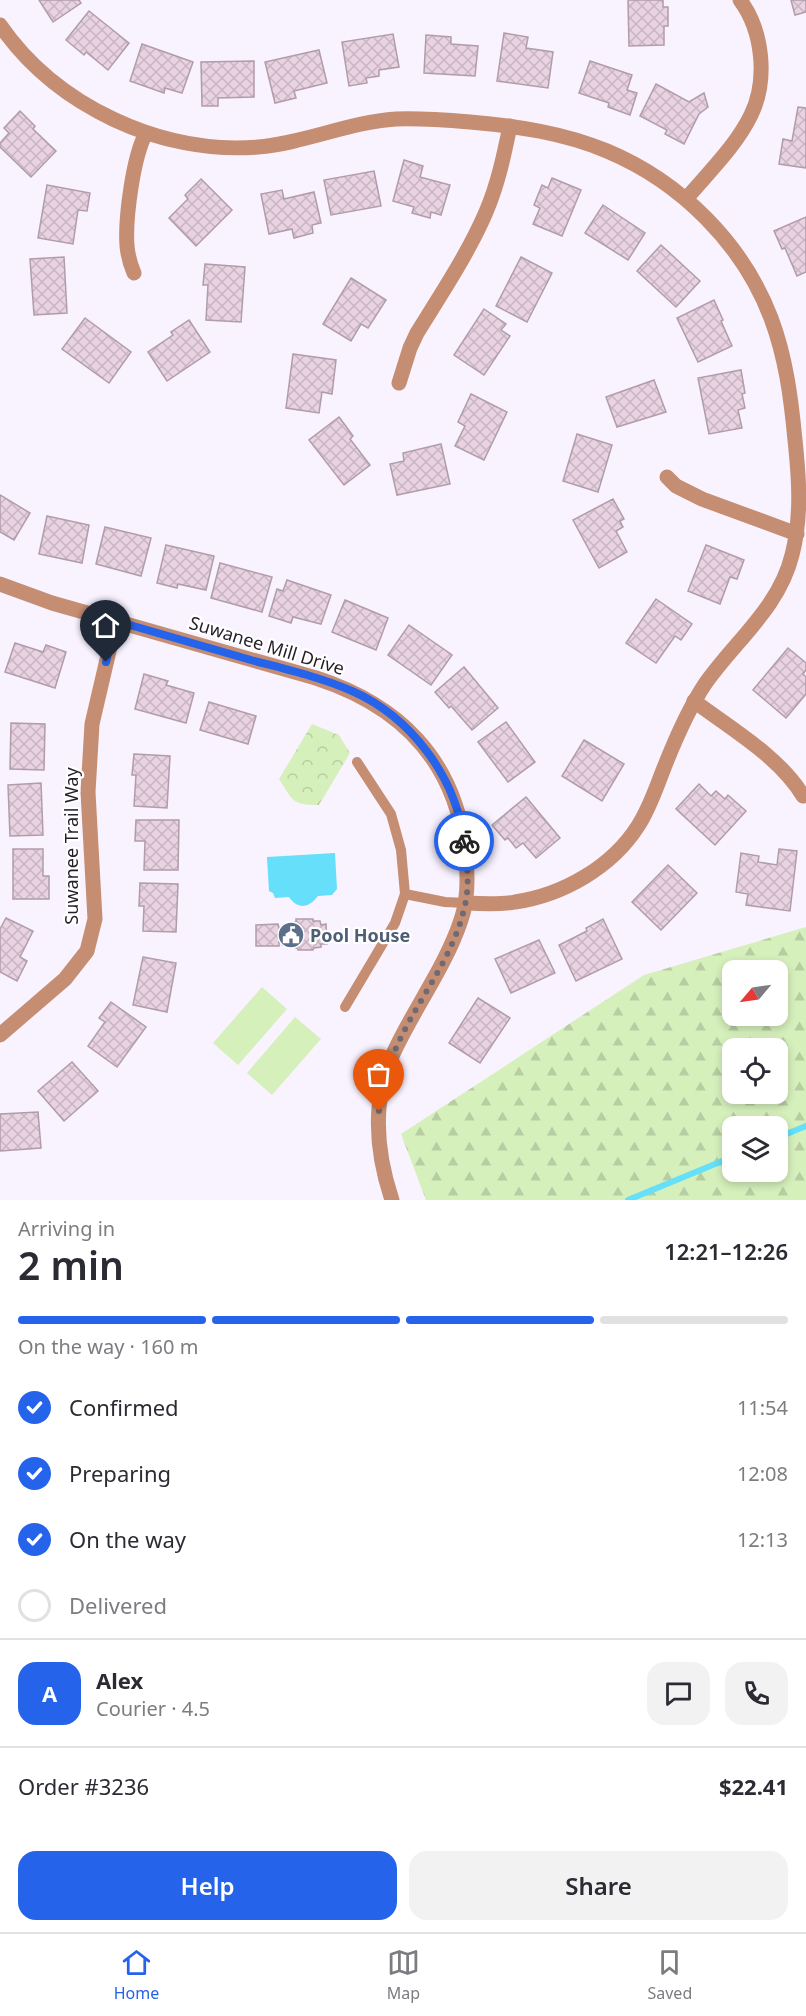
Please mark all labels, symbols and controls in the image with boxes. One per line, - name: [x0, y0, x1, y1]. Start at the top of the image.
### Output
- pin: [80, 600, 131, 662]
- icon: home: [89, 609, 122, 642]
- street label: Suwanee Mill Drive: [187, 610, 347, 680]
- street label: Suwanee Trail Way: [59, 767, 83, 925]
- courier: [434, 811, 494, 871]
- icon: bike: [448, 825, 481, 858]
- public building icon: Pool House: [276, 920, 306, 950]
- place label: Pool House: [310, 923, 410, 947]
- north arrow: [722, 960, 788, 1026]
- map controls: [722, 960, 788, 1182]
- button: locate: [722, 1038, 788, 1104]
- pin: [353, 1049, 404, 1111]
- icon: bag: [362, 1058, 395, 1091]
- button: layers: [722, 1116, 788, 1182]
- text: Arriving in: [18, 1215, 115, 1242]
- text: 12:21–12:26: [664, 1236, 788, 1266]
- text: 2 min: [18, 1238, 124, 1291]
- text: On the way · 160 m: [18, 1333, 198, 1360]
- icon: check: [18, 1391, 51, 1424]
- text: Confirmed: [69, 1392, 179, 1422]
- text: 11:54: [737, 1394, 788, 1421]
- icon: check: [18, 1457, 51, 1490]
- text: Preparing: [69, 1458, 171, 1488]
- text: 12:08: [737, 1460, 788, 1487]
- icon: check: [18, 1523, 51, 1556]
- text: On the way: [69, 1524, 186, 1554]
- text: 12:13: [737, 1526, 788, 1553]
- text: Delivered: [69, 1590, 167, 1620]
- button: chat: [647, 1662, 710, 1725]
- button: phone: [725, 1662, 788, 1725]
- text: Alex: [96, 1665, 143, 1695]
- text: A: [42, 1678, 57, 1708]
- text: Courier · 4.5: [96, 1695, 210, 1722]
- text: Order #3236: [18, 1771, 149, 1801]
- text: $22.41: [719, 1771, 788, 1801]
- button: Help: [18, 1851, 397, 1920]
- button: Share: [409, 1851, 788, 1920]
- tab: Home: [114, 1946, 159, 2004]
- tab: Map: [387, 1946, 420, 2004]
- tab: Saved: [647, 1946, 692, 2004]

